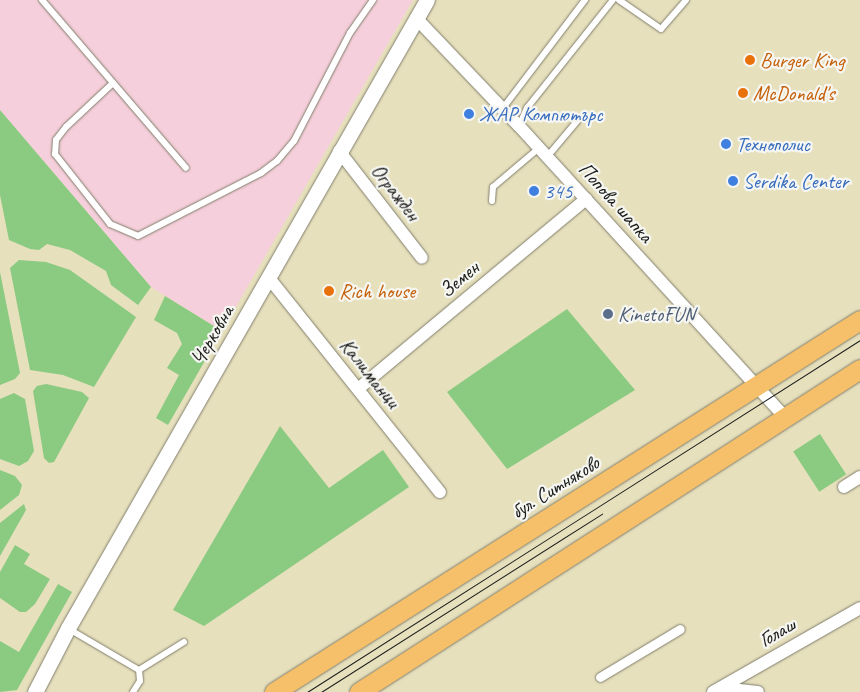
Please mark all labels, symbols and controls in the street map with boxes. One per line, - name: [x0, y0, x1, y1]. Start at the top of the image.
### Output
- place label: Burger King: [760, 47, 845, 73]
- marker: Burger King: [744, 54, 756, 66]
- place label: McDonald's: [753, 80, 834, 106]
- marker: McDonald's: [737, 87, 749, 99]
- place label: ЖАР Компютърс: [479, 101, 603, 127]
- marker: ЖАР Компютърс: [463, 108, 475, 120]
- place label: Технополис: [736, 131, 810, 157]
- marker: Технополис: [720, 138, 732, 150]
- street label: Попова шапка: [573, 156, 659, 248]
- street label: Огражден: [366, 158, 426, 226]
- place label: Serdika Center: [743, 168, 848, 194]
- marker: Serdika Center: [727, 175, 739, 187]
- place label: 345: [544, 178, 572, 204]
- marker: 345: [528, 185, 540, 197]
- street label: Земен: [434, 255, 484, 303]
- place label: Rich house: [339, 278, 415, 304]
- marker: Rich house: [323, 285, 335, 297]
- street label: Черковна: [185, 301, 239, 369]
- place label: KinetoFUN: [618, 301, 695, 327]
- marker: KinetoFUN: [602, 308, 614, 320]
- street label: Калиманци: [334, 333, 406, 413]
- street label: бул. Ситняково: [506, 450, 604, 524]
- street label: Голаш: [754, 612, 800, 652]

